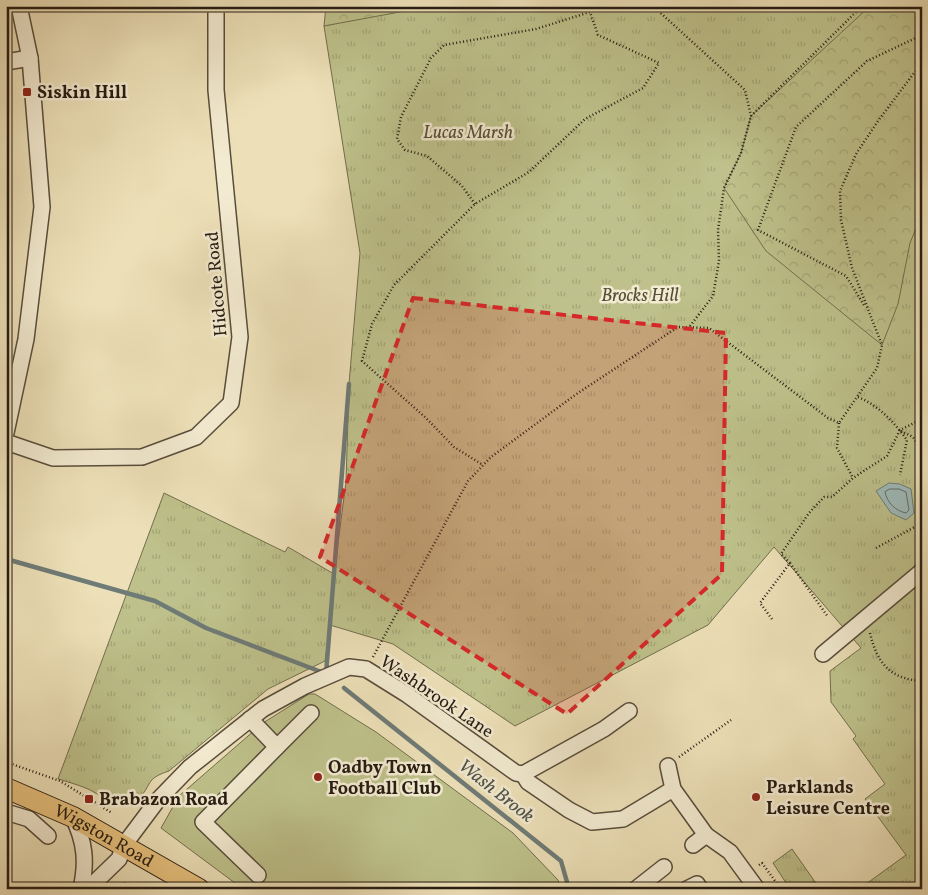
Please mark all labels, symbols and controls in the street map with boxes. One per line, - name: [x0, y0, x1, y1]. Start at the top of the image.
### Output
- place label: Siskin Hill: [37, 81, 127, 106]
- marker: Siskin Hill: [21, 86, 33, 98]
- park label: Lucas Marsh: [423, 121, 513, 146]
- street label: Hidcote Road: [200, 230, 235, 338]
- park label: Brocks Hill: [601, 284, 679, 309]
- street label: Washbrook Lane: [374, 650, 498, 745]
- water label: Wash Brook: [452, 754, 539, 830]
- place label: Oadby Town Football Club: [328, 756, 441, 802]
- marker: Oadby Town Football Club: [312, 771, 324, 783]
- place label: Parklands Leisure Centre: [766, 776, 890, 822]
- place label: Brabazon Road: [99, 788, 228, 813]
- marker: Parklands Leisure Centre: [750, 791, 762, 803]
- marker: Brabazon Road: [83, 793, 95, 805]
- street label: Wigston Road: [50, 799, 158, 874]

